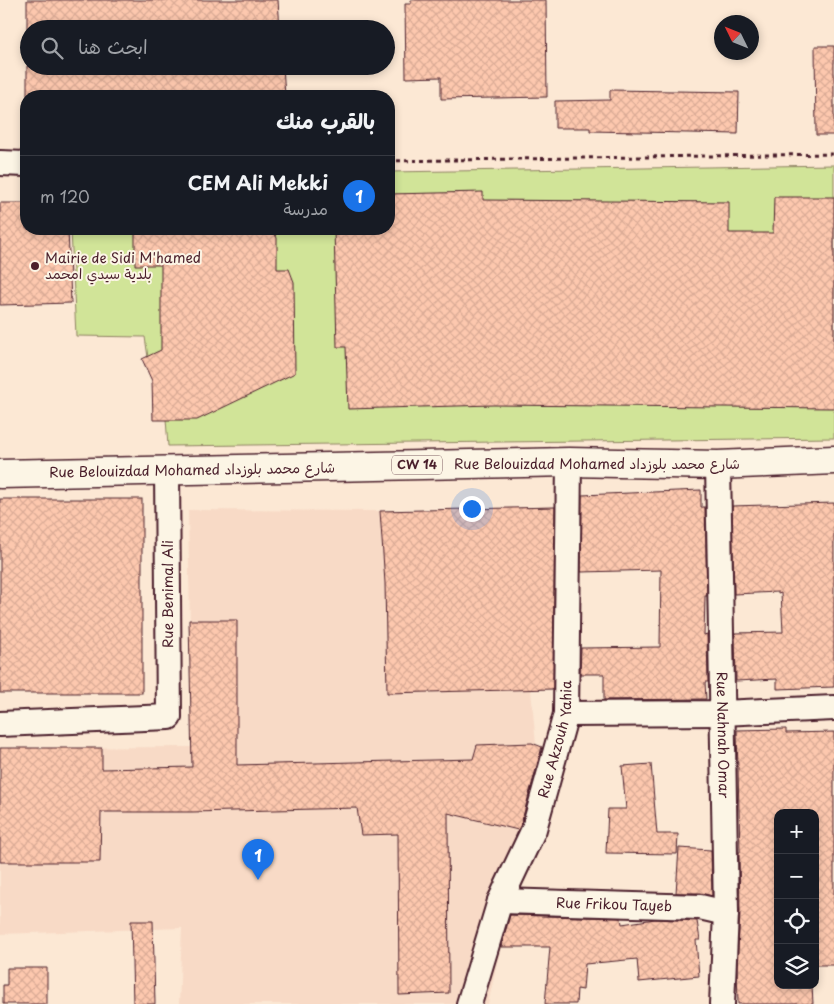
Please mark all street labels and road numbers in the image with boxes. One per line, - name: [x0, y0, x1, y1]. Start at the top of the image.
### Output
- street label: Rue Belouizdad Mohamed شارع محمد بلوزداد: [454, 453, 740, 474]
- road number: CW 14: [392, 456, 442, 474]
- street label: Rue Belouizdad Mohamed شارع محمد بلوزداد: [49, 457, 335, 482]
- street label: Rue Benimal Ali: [157, 540, 178, 648]
- street label: Rue Nahnah Omar: [712, 672, 735, 799]
- street label: Rue Akzouh Yahia: [532, 680, 576, 800]
- street label: Rue Frikou Tayeb: [556, 892, 672, 916]

